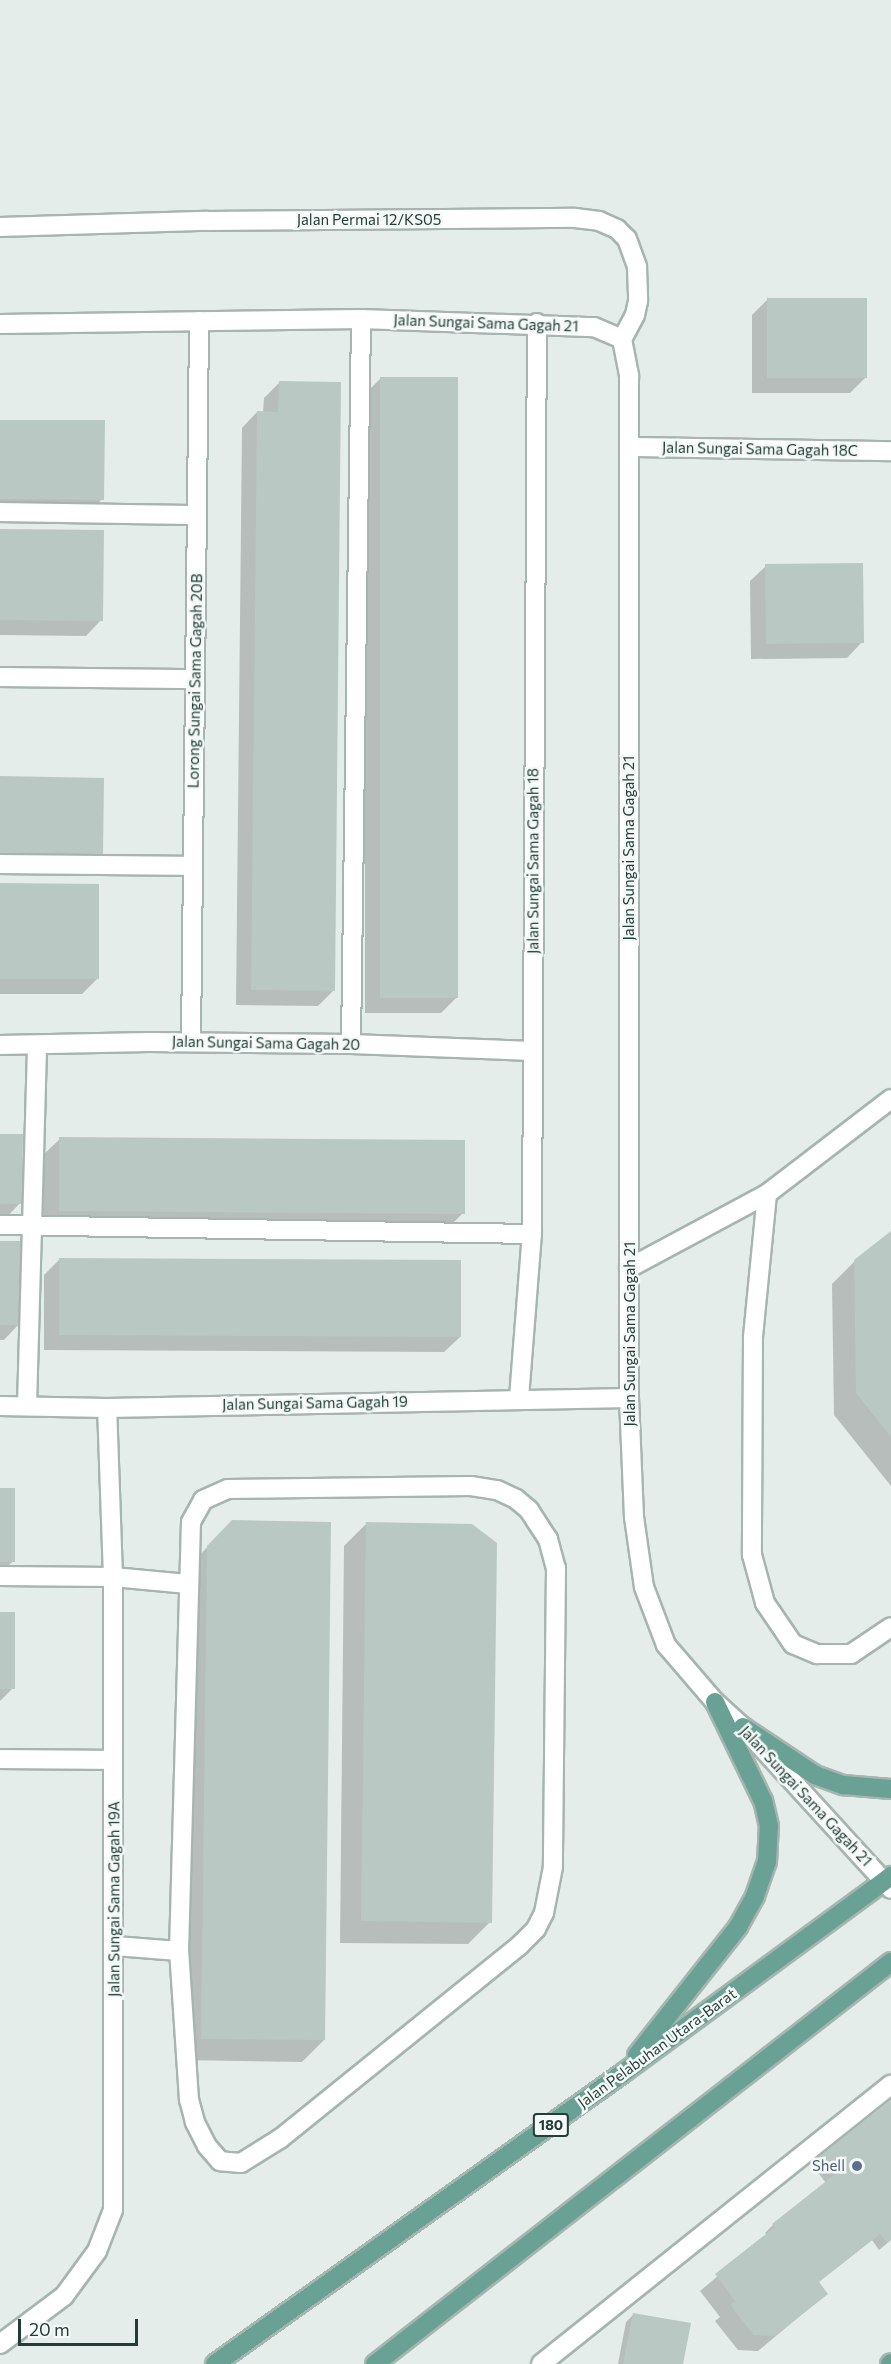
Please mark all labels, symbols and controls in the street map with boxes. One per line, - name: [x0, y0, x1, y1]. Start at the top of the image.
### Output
- street label: Jalan Permai 12/KS05: [297, 211, 441, 229]
- street label: Jalan Sungai Sama Gagah 21: [393, 311, 579, 335]
- street label: Jalan Sungai Sama Gagah 18C: [662, 438, 858, 460]
- street label: Lorong Sungai Sama Gagah 20B: [184, 574, 206, 788]
- street label: Jalan Sungai Sama Gagah 21: [620, 755, 638, 941]
- street label: Jalan Sungai Sama Gagah 18: [524, 768, 542, 954]
- street label: Jalan Sungai Sama Gagah 20: [172, 1032, 360, 1054]
- street label: Jalan Sungai Sama Gagah 21: [621, 1241, 639, 1427]
- street label: Jalan Sungai Sama Gagah 19: [222, 1392, 408, 1414]
- street label: Jalan Sungai Sama Gagah 21: [736, 1722, 876, 1870]
- street label: Jalan Sungai Sama Gagah 19A: [105, 1801, 123, 1997]
- street label: Jalan Pelabuhan Utara-Barat: [574, 1984, 740, 2112]
- road number: 180: [532, 2114, 570, 2136]
- place label: Shell: [812, 2157, 845, 2175]
- marker: Shell: [850, 2159, 864, 2173]
- scale bar: [21, 2307, 141, 2345]
- text: 20 m: [29, 2318, 70, 2340]

